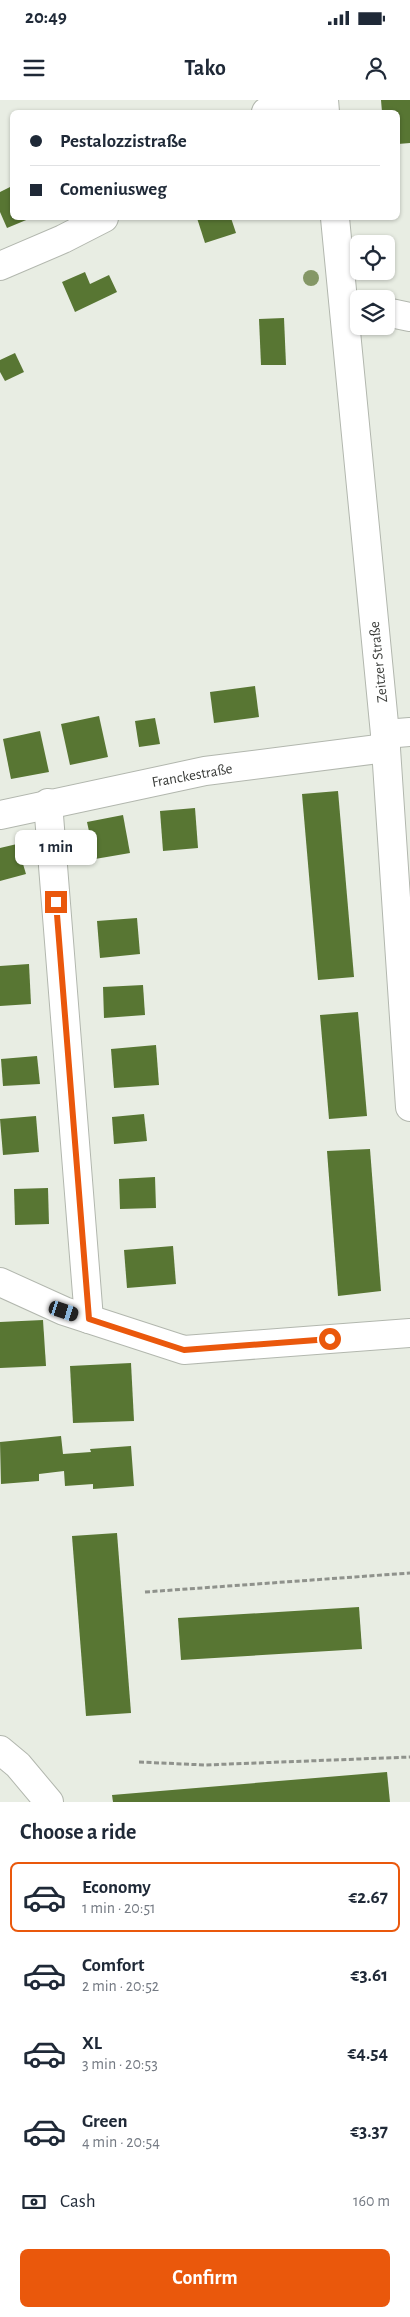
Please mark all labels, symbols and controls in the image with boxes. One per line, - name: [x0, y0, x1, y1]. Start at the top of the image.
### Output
- text: 20:49: [25, 8, 67, 27]
- icon: menu: [20, 54, 48, 82]
- icon: person: [362, 54, 390, 82]
- text: Tako: [184, 57, 226, 79]
- text: Pestalozzistraße: [60, 132, 187, 151]
- text: Comeniusweg: [60, 180, 167, 199]
- map controls: [350, 235, 395, 335]
- button: locate: [350, 235, 395, 280]
- button: layers: [350, 290, 395, 335]
- street label: Zeitzer Straße: [367, 620, 390, 703]
- street label: Franckestraße: [151, 761, 234, 790]
- callout: 1 min: [15, 830, 97, 864]
- text: 1 min: [39, 839, 73, 855]
- route end: [45, 891, 67, 913]
- car: [47, 1299, 80, 1323]
- route start: [319, 1328, 341, 1350]
- text: Choose a ride: [20, 1821, 136, 1843]
- icon: car: [22, 1875, 67, 1920]
- text: Economy: [82, 1878, 151, 1897]
- text: €2.67: [348, 1888, 388, 1907]
- text: 1 min · 20:51: [82, 1900, 156, 1916]
- icon: car: [22, 1953, 67, 1998]
- text: Comfort: [82, 1956, 144, 1975]
- text: €3.61: [351, 1966, 388, 1985]
- text: 2 min · 20:52: [82, 1978, 159, 1994]
- icon: car: [22, 2031, 67, 2076]
- text: XL: [82, 2034, 102, 2053]
- text: €4.54: [347, 2044, 388, 2063]
- text: 3 min · 20:53: [82, 2056, 158, 2072]
- icon: car: [22, 2109, 67, 2154]
- text: Green: [82, 2112, 128, 2131]
- text: €3.37: [350, 2122, 388, 2141]
- text: 4 min · 20:54: [82, 2134, 160, 2150]
- icon: cash: [20, 2188, 48, 2216]
- text: Cash: [60, 2192, 96, 2211]
- text: 160 m: [353, 2193, 390, 2209]
- button: Confirm: [20, 2249, 390, 2307]

